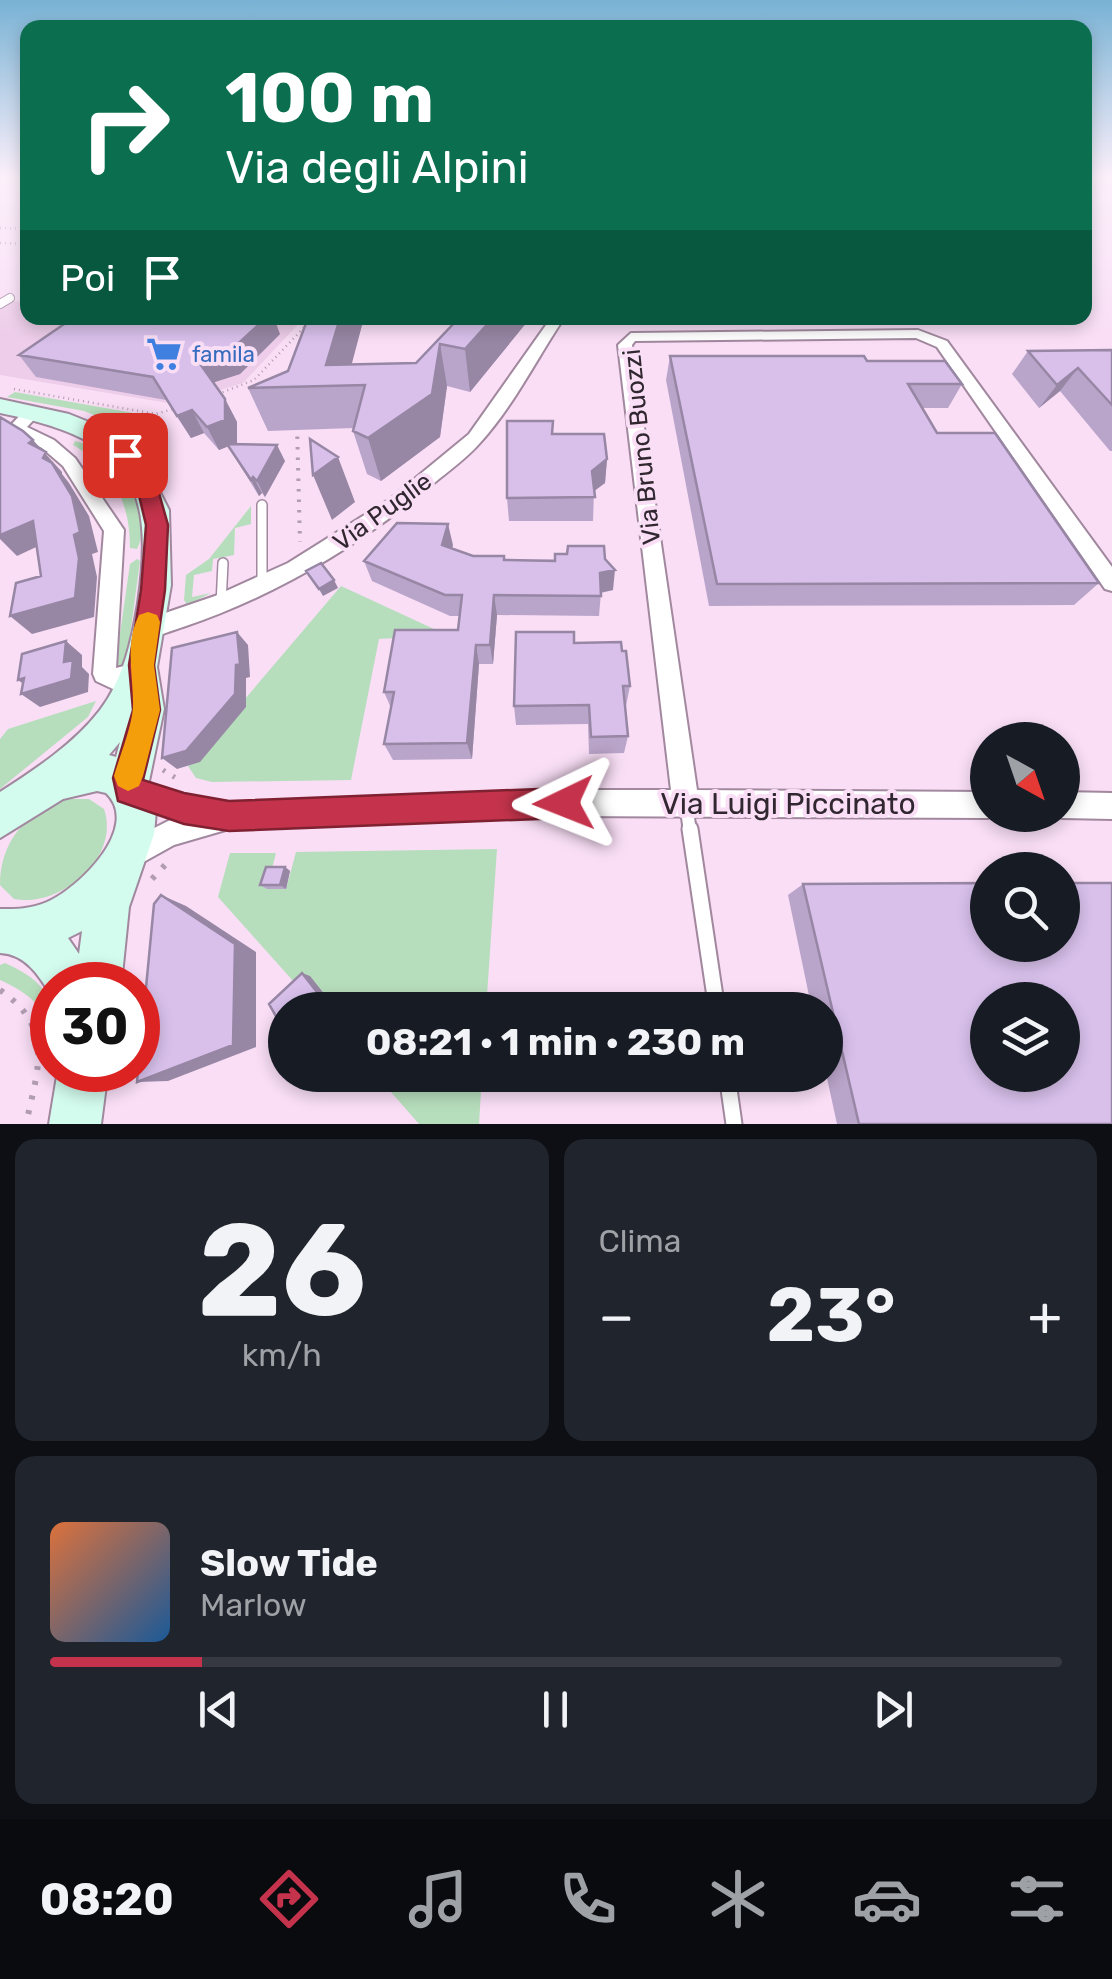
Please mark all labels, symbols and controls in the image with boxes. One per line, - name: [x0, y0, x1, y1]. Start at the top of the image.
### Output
- text: 100 m: [225, 57, 434, 140]
- icon: right: [60, 60, 190, 190]
- text: Via degli Alpini: [225, 141, 529, 194]
- icon: arrive: [135, 250, 190, 305]
- text: Poi: [60, 255, 115, 301]
- supermarket icon: famila: [145, 335, 183, 373]
- place label: famila: [192, 341, 255, 368]
- street label: Via Bruno Buozzi: [617, 348, 666, 546]
- pin: [83, 413, 168, 498]
- icon: arrive: [98, 428, 153, 483]
- street label: Via Puglie: [327, 466, 437, 557]
- north arrow: [970, 722, 1080, 832]
- map controls: [970, 722, 1080, 1092]
- position arrow: [512, 751, 616, 855]
- street label: Via Luigi Piccinato: [660, 786, 916, 822]
- button: search: [970, 852, 1080, 962]
- speed limit sign: 30: [30, 962, 160, 1092]
- button: layers: [970, 982, 1080, 1092]
- text: 08:21 · 1 min · 230 m: [366, 1019, 745, 1065]
- text: 26: [197, 1193, 366, 1348]
- text: Clima: [599, 1222, 681, 1260]
- text: 23°: [766, 1271, 896, 1360]
- text: −: [599, 1284, 634, 1349]
- text: +: [1028, 1284, 1062, 1349]
- text: km/h: [242, 1336, 322, 1374]
- text: Slow Tide: [200, 1540, 378, 1586]
- text: Marlow: [200, 1586, 307, 1624]
- icon: previous: [191, 1682, 246, 1737]
- icon: pause: [528, 1682, 583, 1737]
- icon: next: [866, 1682, 921, 1737]
- icon: directions: [254, 1864, 324, 1934]
- icon: music: [403, 1864, 473, 1934]
- icon: phone: [553, 1864, 623, 1934]
- icon: climate: [703, 1864, 773, 1934]
- icon: car: [852, 1864, 922, 1934]
- icon: filters: [1002, 1864, 1072, 1934]
- text: 08:20: [40, 1873, 174, 1926]

